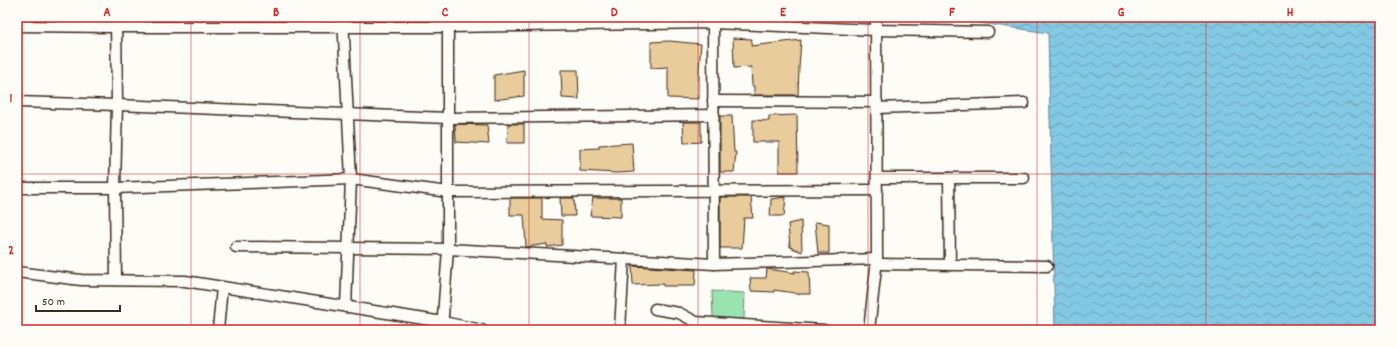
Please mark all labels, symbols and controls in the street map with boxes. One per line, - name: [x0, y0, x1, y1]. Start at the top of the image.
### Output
- text: A: [103, 4, 111, 23]
- text: B: [273, 4, 279, 23]
- text: C: [442, 4, 449, 23]
- text: D: [611, 4, 618, 23]
- text: E: [780, 4, 787, 23]
- text: F: [949, 4, 955, 23]
- text: G: [1118, 4, 1125, 23]
- text: H: [1287, 4, 1294, 23]
- text: 1: [10, 90, 13, 109]
- text: 2: [8, 242, 14, 261]
- scale bar: [36, 287, 120, 313]
- text: 50 m: [42, 294, 65, 311]

